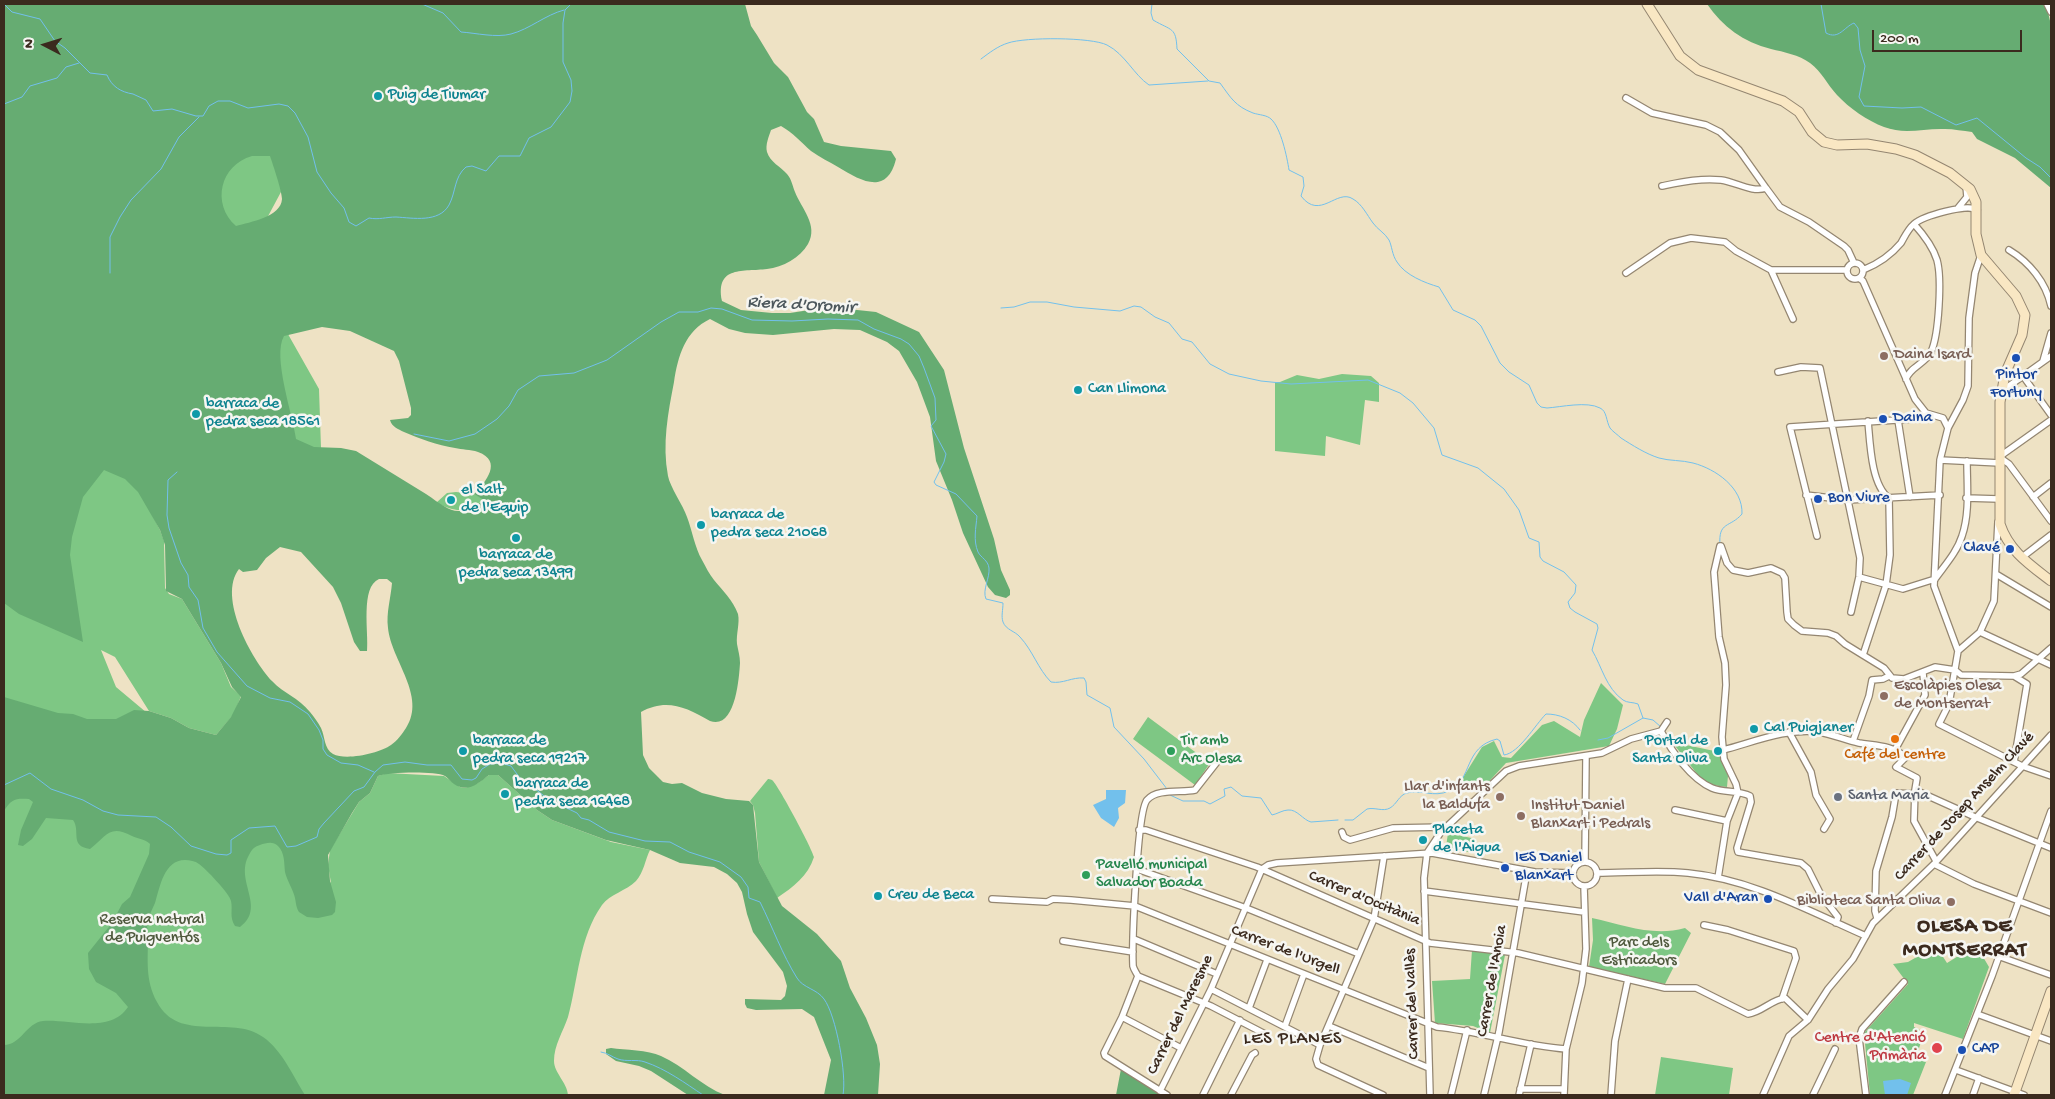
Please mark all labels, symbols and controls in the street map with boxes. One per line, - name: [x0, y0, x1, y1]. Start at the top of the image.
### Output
- north arrow: [20, 20, 70, 70]
- scale bar: [1875, 20, 2025, 52]
- text: 200 m: [1880, 30, 1919, 48]
- text: N: [21, 38, 38, 49]
- place label: Puig de Tiumar: [388, 86, 485, 106]
- marker: Puig de Tiumar: [372, 90, 384, 102]
- water label: Riera d'Oromir: [747, 292, 855, 320]
- place label: Daina Isard: [1894, 346, 1971, 366]
- marker: Daina Isard: [1878, 350, 1890, 362]
- marker: Pintor Fortuny: [2010, 352, 2022, 364]
- place label: Pintor Fortuny: [1990, 366, 2042, 404]
- place label: Can Llimona: [1088, 380, 1166, 400]
- marker: Can Llimona: [1072, 384, 1084, 396]
- place label: barraca de pedra seca 18561: [206, 395, 320, 433]
- marker: barraca de pedra seca 18561: [190, 408, 202, 420]
- place label: Daina: [1893, 409, 1932, 429]
- marker: Daina: [1877, 413, 1889, 425]
- place label: el Salt de l'Equip: [461, 481, 528, 519]
- place label: Bon Viure: [1828, 489, 1890, 509]
- marker: Bon Viure: [1812, 493, 1824, 505]
- marker: el Salt de l'Equip: [445, 494, 457, 506]
- place label: barraca de pedra seca 21068: [711, 506, 827, 544]
- marker: barraca de pedra seca 21068: [695, 519, 707, 531]
- marker: barraca de pedra seca 13499: [510, 532, 522, 544]
- place label: Clavé: [1964, 539, 2000, 559]
- marker: Clavé: [2004, 543, 2016, 555]
- place label: barraca de pedra seca 13499: [459, 546, 573, 584]
- place label: Escolàpies Olesa de Montserrat: [1894, 677, 2001, 715]
- marker: Escolàpies Olesa de Montserrat: [1878, 690, 1890, 702]
- place label: Cal Puigjaner: [1764, 719, 1853, 739]
- marker: Cal Puigjaner: [1748, 723, 1760, 735]
- street label: Carrer de Josep Anselm Clavé: [1891, 728, 2039, 886]
- place label: barraca de pedra seca 19217: [473, 732, 586, 770]
- place label: Tir amb Arc Olesa: [1181, 732, 1242, 770]
- place label: Portal de Santa Oliva: [1632, 732, 1708, 770]
- marker: Café del centre: [1889, 733, 1901, 745]
- marker: barraca de pedra seca 19217: [457, 745, 469, 757]
- marker: Tir amb Arc Olesa: [1165, 745, 1177, 757]
- marker: Portal de Santa Oliva: [1712, 745, 1724, 757]
- place label: Café del centre: [1844, 746, 1946, 766]
- place label: barraca de pedra seca 16468: [515, 775, 630, 813]
- place label: Llar d'infants la Baldufa: [1404, 778, 1490, 816]
- place label: Santa Maria: [1848, 787, 1929, 807]
- marker: barraca de pedra seca 16468: [499, 788, 511, 800]
- marker: Llar d'infants la Baldufa: [1494, 791, 1506, 803]
- marker: Santa Maria: [1832, 791, 1844, 803]
- place label: Institut Daniel Blanxart i Pedrals: [1531, 797, 1650, 835]
- marker: Institut Daniel Blanxart i Pedrals: [1515, 810, 1527, 822]
- place label: Placeta de l'Aigua: [1433, 821, 1500, 859]
- marker: Placeta de l'Aigua: [1417, 834, 1429, 846]
- place label: IES Daniel Blanxart: [1515, 849, 1582, 887]
- place label: Pavelló municipal Salvador Boada: [1096, 856, 1207, 894]
- marker: IES Daniel Blanxart: [1499, 862, 1511, 874]
- street label: Carrer d'Occitània: [1305, 867, 1423, 931]
- marker: Pavelló municipal Salvador Boada: [1080, 869, 1092, 881]
- place label: Creu de Beca: [888, 886, 974, 906]
- place label: Vall d'Aran: [1684, 889, 1758, 909]
- marker: Creu de Beca: [872, 890, 884, 902]
- place label: Biblioteca Santa Oliva: [1797, 892, 1941, 912]
- marker: Vall d'Aran: [1762, 893, 1774, 905]
- marker: Biblioteca Santa Oliva: [1945, 896, 1957, 908]
- park label: Reserva natural de Puigventós: [100, 911, 204, 949]
- district label: OLESA DE MONTSERRAT: [1902, 915, 2028, 965]
- street label: Carrer de l'Urgell: [1228, 921, 1342, 981]
- street label: Carrer de l'Anoia: [1474, 924, 1512, 1038]
- park label: Parc dels Estricadors: [1601, 934, 1677, 972]
- street label: Carrer del Vallès: [1401, 948, 1425, 1060]
- street label: Carrer del Maresme: [1144, 952, 1218, 1078]
- district label: LES PLANES: [1242, 1029, 1344, 1051]
- place label: Centre d'Atenció Primària: [1815, 1029, 1926, 1067]
- place label: CAP: [1972, 1040, 1999, 1060]
- marker: Centre d'Atenció Primària: [1930, 1041, 1944, 1055]
- marker: CAP: [1956, 1044, 1968, 1056]

